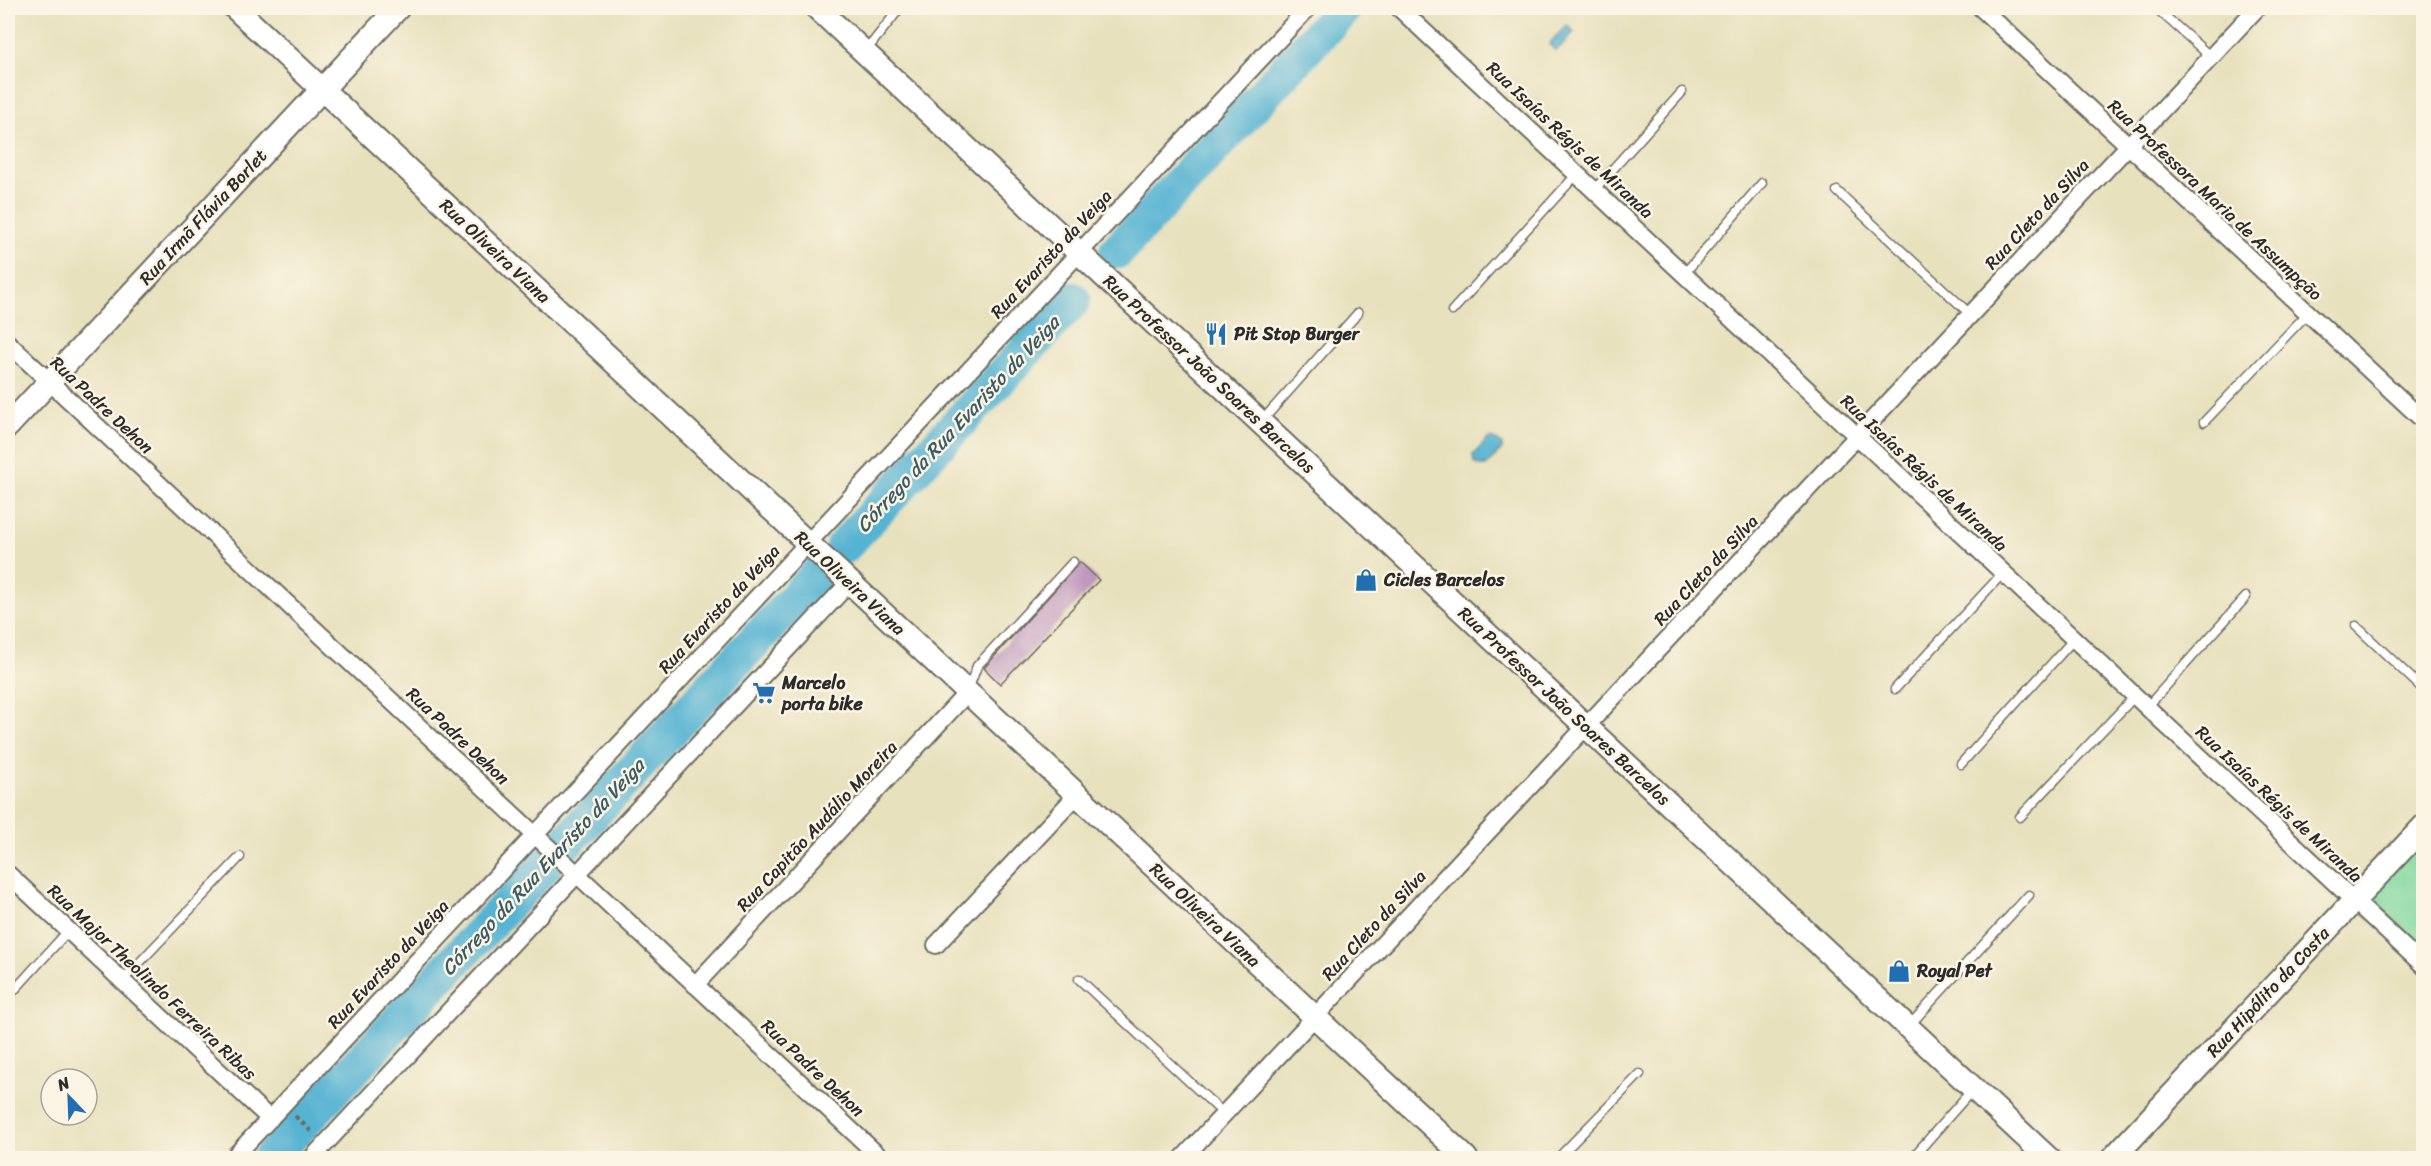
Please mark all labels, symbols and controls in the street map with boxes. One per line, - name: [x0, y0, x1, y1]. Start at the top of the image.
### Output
- street label: Rua Isaías Régis de Miranda: [1479, 53, 1661, 227]
- street label: Rua Professora Maria de Assumpção: [2100, 91, 2330, 309]
- street label: Rua Irmã Flávia Borlet: [131, 141, 275, 293]
- street label: Rua Cleto da Silva: [1977, 151, 2097, 277]
- street label: Rua Evaristo da Veiga: [982, 182, 1120, 326]
- street label: Rua Oliveira Viana: [432, 190, 558, 312]
- street label: Rua Professor João Soares Barcelos: [1095, 266, 1323, 482]
- water label: Córrego da Rua Evaristo da Veiga: [847, 306, 1070, 541]
- place label: Pit Stop Burger: [1234, 318, 1361, 350]
- restaurant icon: Pit Stop Burger: [1203, 321, 1229, 347]
- street label: Rua Padre Dehon: [43, 348, 162, 462]
- street label: Rua Isaías Régis de Miranda: [1833, 386, 2015, 560]
- street label: Rua Cleto da Silva: [1646, 507, 1766, 633]
- street label: Rua Oliveira Viana: [787, 522, 913, 644]
- street label: Rua Evaristo da Veiga: [650, 537, 788, 681]
- place label: Cicles Barcelos: [1383, 564, 1505, 596]
- shop icon: Cicles Barcelos: [1353, 567, 1379, 593]
- street label: Rua Professor João Soares Barcelos: [1450, 598, 1678, 814]
- place label: Marcelo porta bike: [781, 667, 863, 720]
- street label: Rua Padre Dehon: [399, 679, 518, 793]
- supermarket icon: Marcelo porta bike: [751, 680, 777, 706]
- street label: Rua Isaías Régis de Miranda: [2188, 717, 2370, 891]
- street label: Rua Capitão Audálio Moreira: [728, 733, 906, 919]
- water label: Córrego da Rua Evaristo da Veiga: [432, 749, 655, 984]
- street label: Rua Oliveira Viana: [1142, 854, 1268, 976]
- street label: Rua Cleto da Silva: [1314, 862, 1434, 988]
- street label: Rua Major Theolindo Ferreira Ribas: [40, 876, 265, 1089]
- street label: Rua Evaristo da Veiga: [319, 892, 457, 1036]
- street label: Rua Hipólito da Costa: [2198, 918, 2338, 1065]
- place label: Royal Pet: [1916, 955, 1993, 987]
- shop icon: Royal Pet: [1886, 958, 1912, 984]
- street label: Rua Padre Dehon: [754, 1011, 873, 1125]
- north arrow: [39, 1067, 99, 1127]
- text: N: [52, 1068, 75, 1100]

